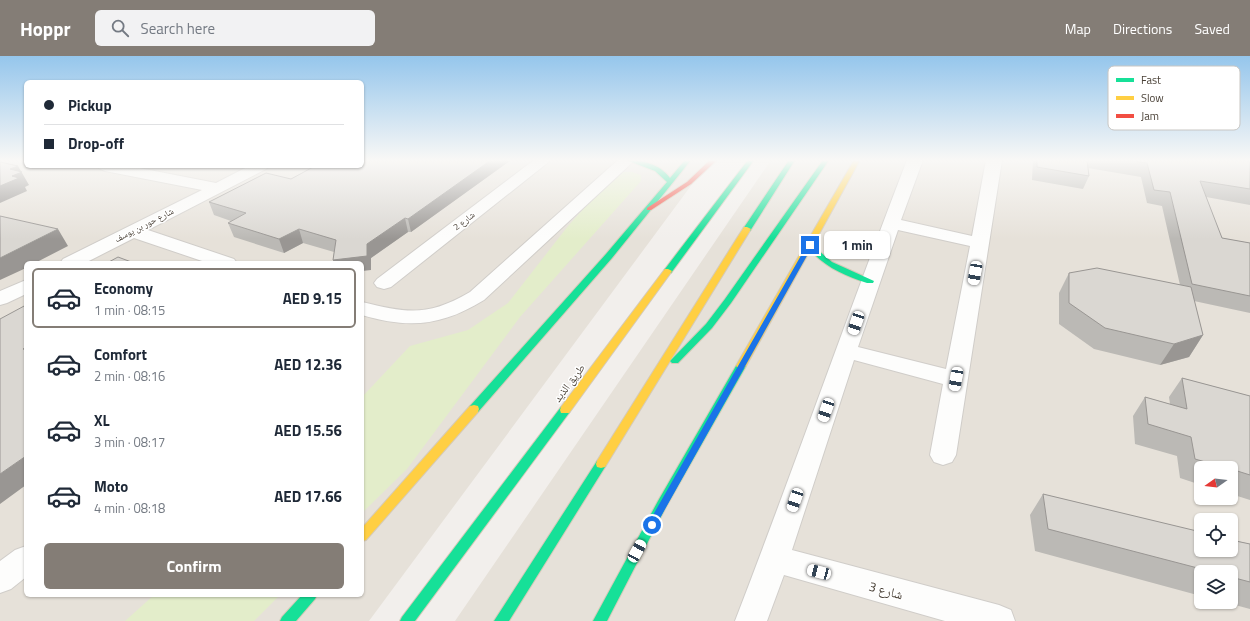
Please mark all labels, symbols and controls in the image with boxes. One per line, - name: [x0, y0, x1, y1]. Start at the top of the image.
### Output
- search box: [95, 10, 375, 46]
- text: Hoppr: [20, 14, 71, 43]
- icon: search: [109, 17, 131, 39]
- text: Search here: [141, 17, 215, 40]
- text: Map: [1065, 18, 1091, 39]
- text: Directions: [1113, 18, 1172, 39]
- text: Saved: [1194, 18, 1230, 39]
- legend: [1108, 66, 1240, 130]
- text: Fast: [1141, 72, 1161, 88]
- text: Slow: [1141, 90, 1164, 106]
- text: Pickup: [68, 94, 112, 117]
- text: Jam: [1141, 108, 1159, 124]
- text: Drop-off: [68, 132, 124, 155]
- street label: شارع حور بن يوسف: [112, 204, 176, 245]
- street label: شارع 2: [450, 208, 477, 233]
- callout: 1 min: [824, 231, 890, 259]
- text: 1 min: [841, 235, 873, 255]
- route end: [801, 236, 819, 254]
- car: [967, 260, 983, 286]
- text: Economy: [94, 277, 153, 300]
- icon: car: [46, 280, 82, 316]
- text: AED 9.15: [283, 287, 342, 310]
- text: 1 min · 08:15: [94, 300, 165, 320]
- car: [846, 310, 866, 336]
- text: Comfort: [94, 343, 147, 366]
- icon: car: [46, 346, 82, 382]
- text: AED 12.36: [274, 353, 342, 376]
- street label: طريق الذيد: [549, 361, 589, 405]
- text: 2 min · 08:16: [94, 366, 165, 386]
- car: [948, 366, 964, 392]
- car: [816, 397, 836, 423]
- text: XL: [94, 409, 110, 432]
- icon: car: [46, 412, 82, 448]
- text: AED 15.56: [274, 419, 342, 442]
- text: 3 min · 08:17: [94, 432, 165, 452]
- north arrow: [1194, 461, 1238, 505]
- map controls: [1194, 461, 1238, 609]
- text: Moto: [94, 475, 128, 498]
- icon: car: [46, 478, 82, 514]
- text: AED 17.66: [274, 485, 342, 508]
- car: [785, 487, 805, 513]
- text: 4 min · 08:18: [94, 498, 165, 518]
- button: locate: [1194, 513, 1238, 557]
- route start: [643, 516, 661, 534]
- car: [626, 538, 648, 564]
- button: Confirm: [44, 543, 344, 589]
- car: [806, 563, 832, 581]
- button: layers: [1194, 565, 1238, 609]
- street label: شارع 3: [867, 576, 905, 604]

